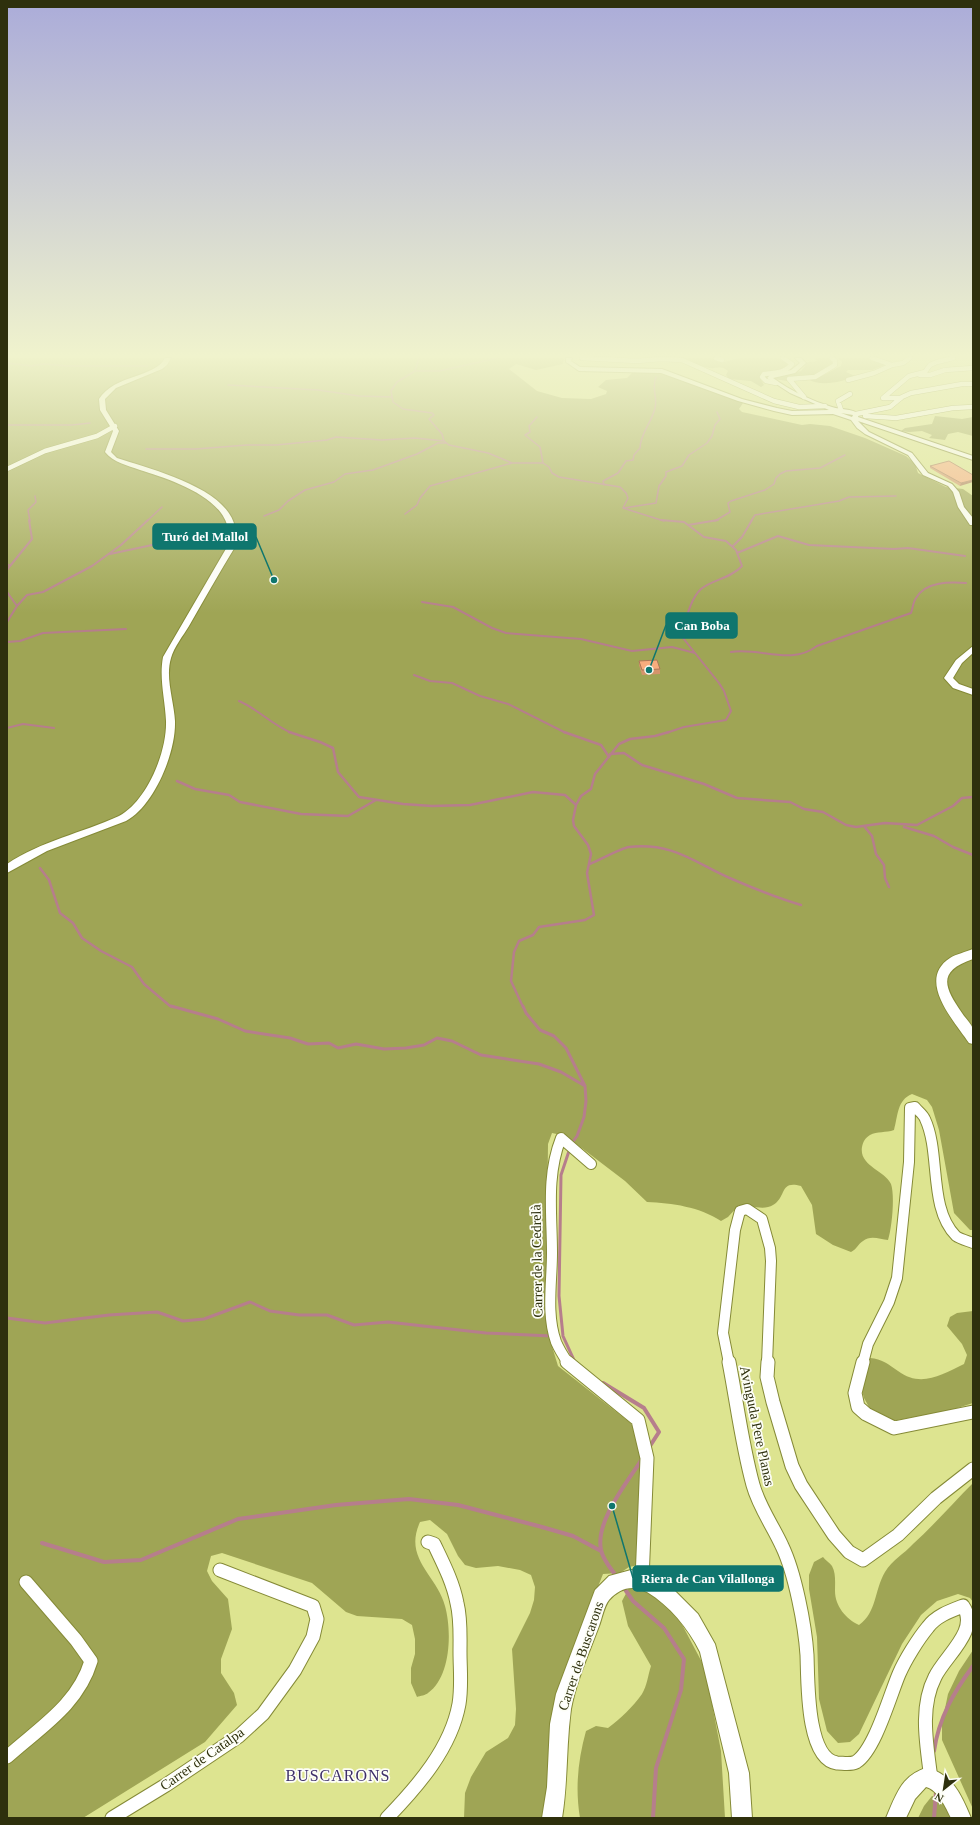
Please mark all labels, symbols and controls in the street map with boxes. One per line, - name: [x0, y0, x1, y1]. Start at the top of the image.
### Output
- callout: Turó del Mallol: [153, 524, 256, 549]
- text: Turó del Mallol: [162, 529, 248, 544]
- callout: Can Boba: [666, 613, 737, 638]
- text: Can Boba: [674, 618, 730, 633]
- street label: Carrer de la Cedrelà: [529, 1204, 545, 1318]
- street label: Avinguda Pere Planas: [737, 1364, 777, 1488]
- callout: Riera de Can Vilallonga: [633, 1566, 783, 1591]
- text: Riera de Can Vilallonga: [641, 1571, 775, 1586]
- street label: Carrer de Buscarons: [555, 1600, 607, 1712]
- street label: Carrer de Catalpa: [157, 1724, 247, 1793]
- district label: BUSCARONS: [285, 1767, 391, 1784]
- north arrow: [924, 1769, 964, 1809]
- text: N: [933, 1790, 945, 1805]

